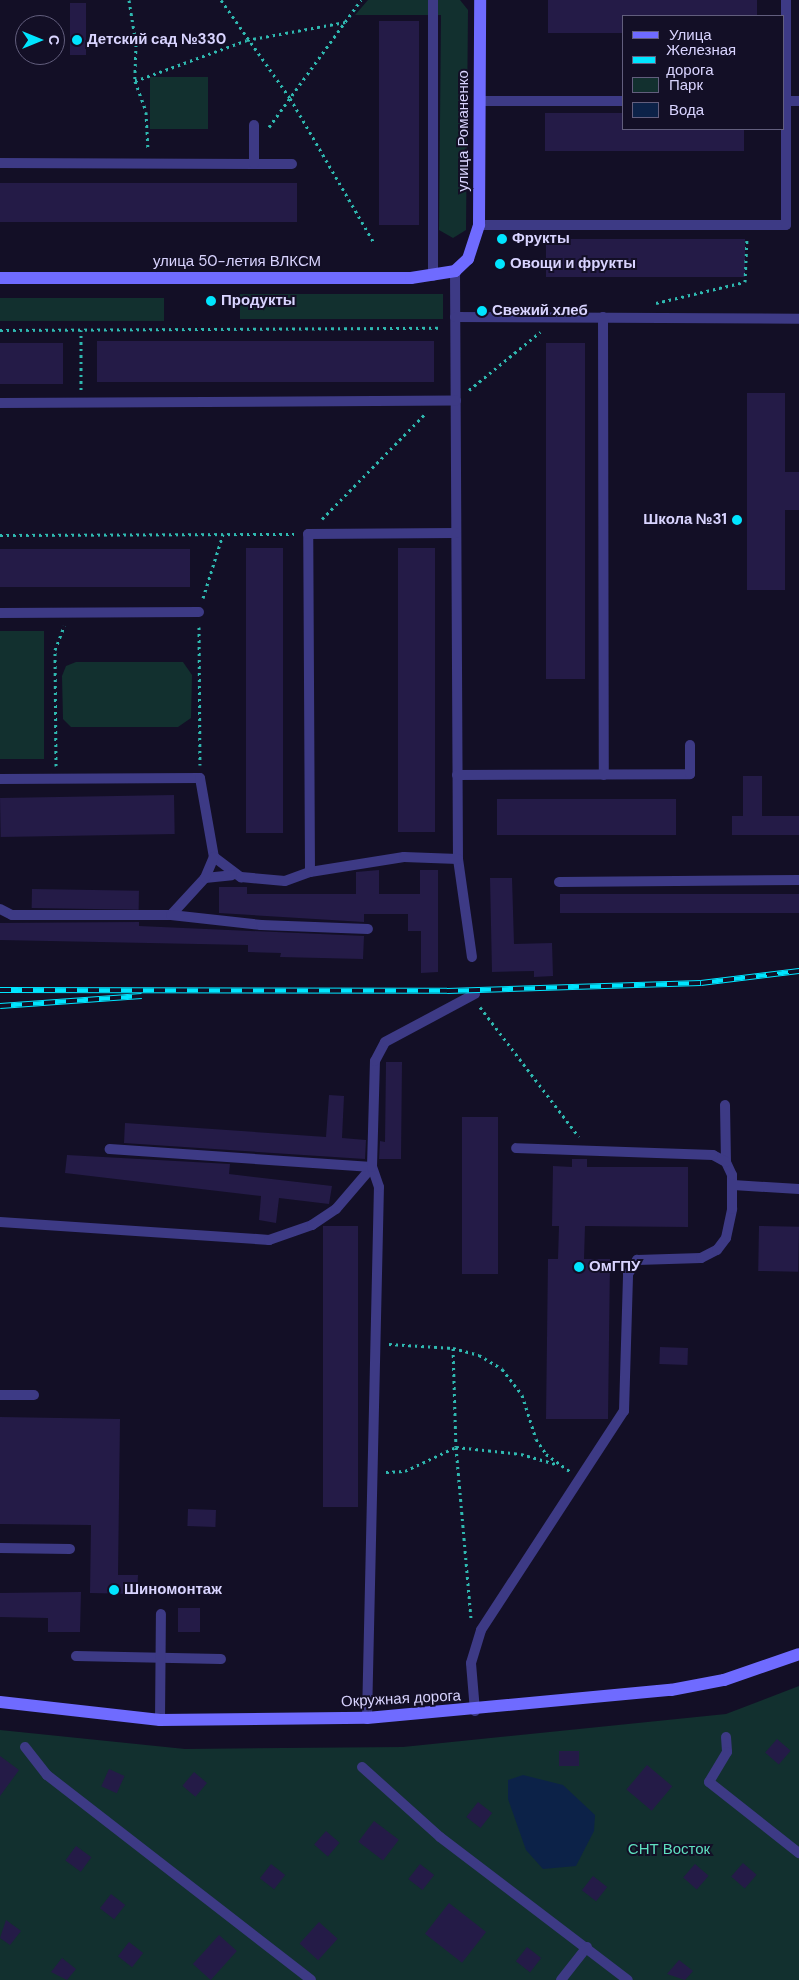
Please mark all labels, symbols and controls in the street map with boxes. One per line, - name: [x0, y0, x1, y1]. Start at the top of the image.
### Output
- north arrow: [15, 15, 65, 65]
- legend: [622, 15, 784, 130]
- text: Улица: [669, 25, 712, 45]
- place label: Детский сад №330: [87, 31, 226, 49]
- marker: Детский сад №330: [71, 34, 83, 46]
- text: С: [45, 35, 63, 45]
- text: Железная дорога: [666, 40, 736, 80]
- street label: улица Романенко: [455, 70, 473, 192]
- text: Парк: [669, 75, 703, 95]
- text: Вода: [669, 100, 704, 120]
- place label: Фрукты: [512, 230, 570, 248]
- marker: Фрукты: [496, 233, 508, 245]
- street label: улица 50-летия ВЛКСМ: [153, 253, 321, 271]
- place label: Овощи и фрукты: [510, 255, 636, 273]
- marker: Овощи и фрукты: [494, 258, 506, 270]
- place label: Продукты: [221, 292, 296, 310]
- marker: Продукты: [205, 295, 217, 307]
- place label: Свежий хлеб: [492, 302, 588, 320]
- marker: Свежий хлеб: [476, 305, 488, 317]
- place label: Школа №31: [643, 511, 727, 529]
- marker: Школа №31: [731, 514, 743, 526]
- place label: ОмГПУ: [589, 1258, 640, 1276]
- marker: ОмГПУ: [573, 1261, 585, 1273]
- place label: Шиномонтаж: [124, 1581, 222, 1599]
- marker: Шиномонтаж: [108, 1584, 120, 1596]
- street label: Окружная дорога: [341, 1687, 461, 1711]
- park label: СНТ Восток: [628, 1841, 710, 1859]

